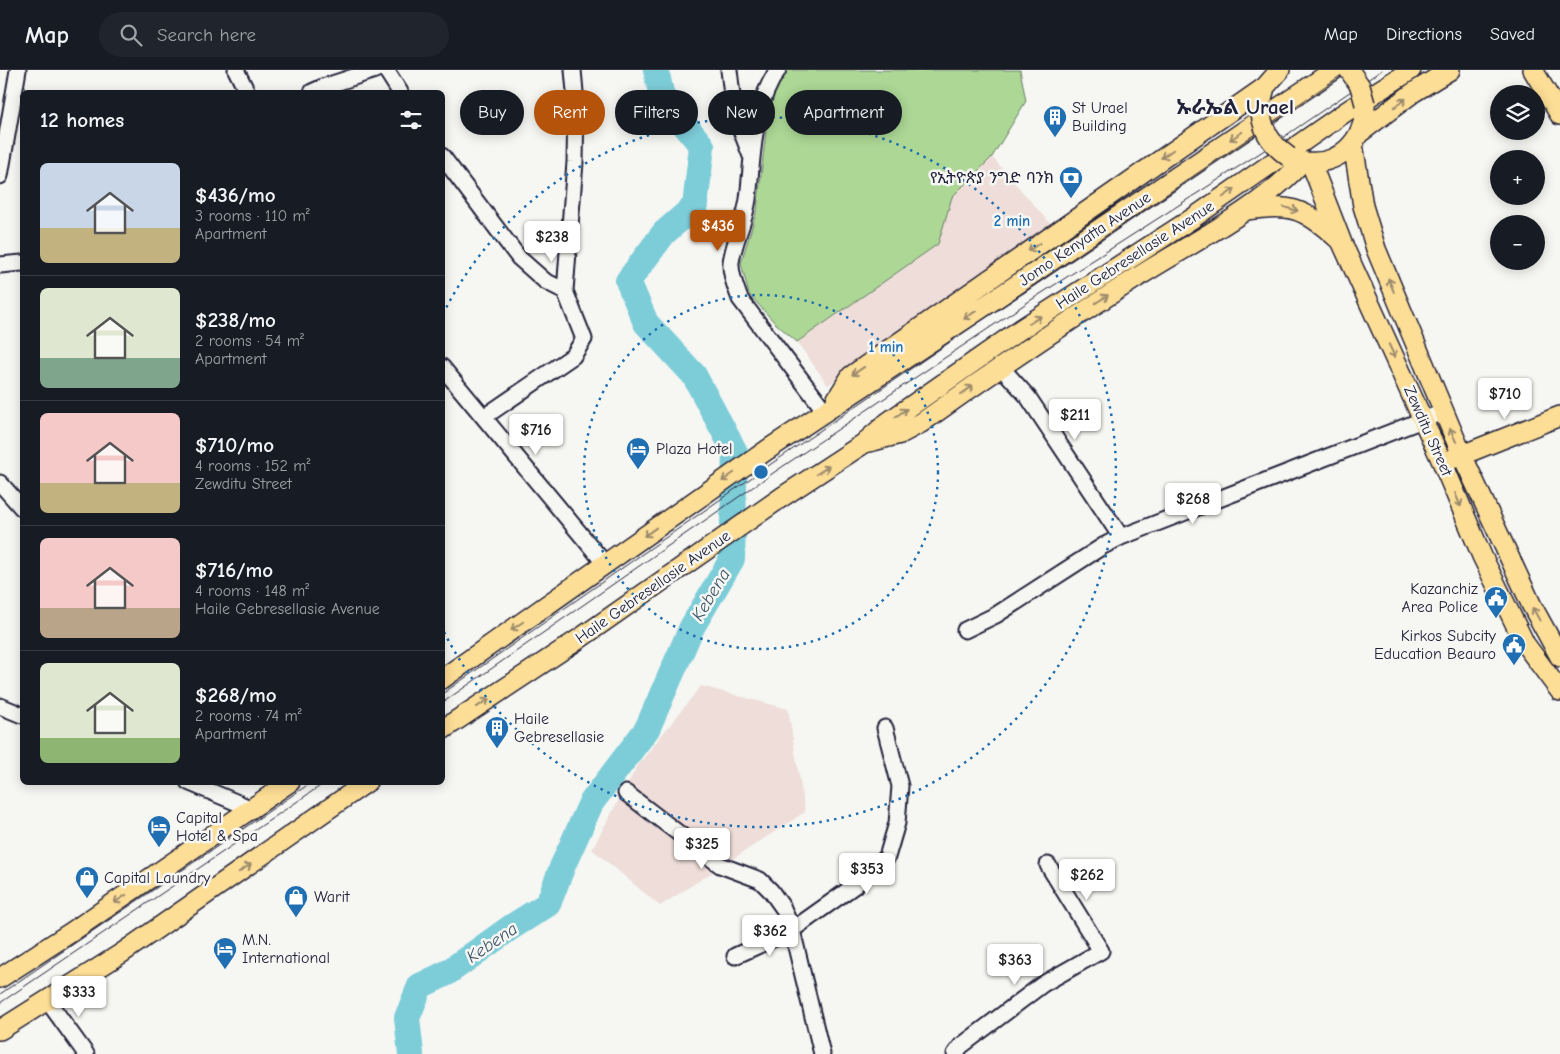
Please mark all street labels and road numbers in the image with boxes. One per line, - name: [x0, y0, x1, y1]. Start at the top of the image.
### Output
- street label: Jomo Kenyatta Avenue: [1016, 188, 1154, 290]
- street label: Haile Gebresellasie Avenue: [1053, 197, 1217, 313]
- street label: Zewditu Street: [1400, 383, 1456, 479]
- street label: Haile Gebresellasie Avenue: [572, 527, 734, 647]

